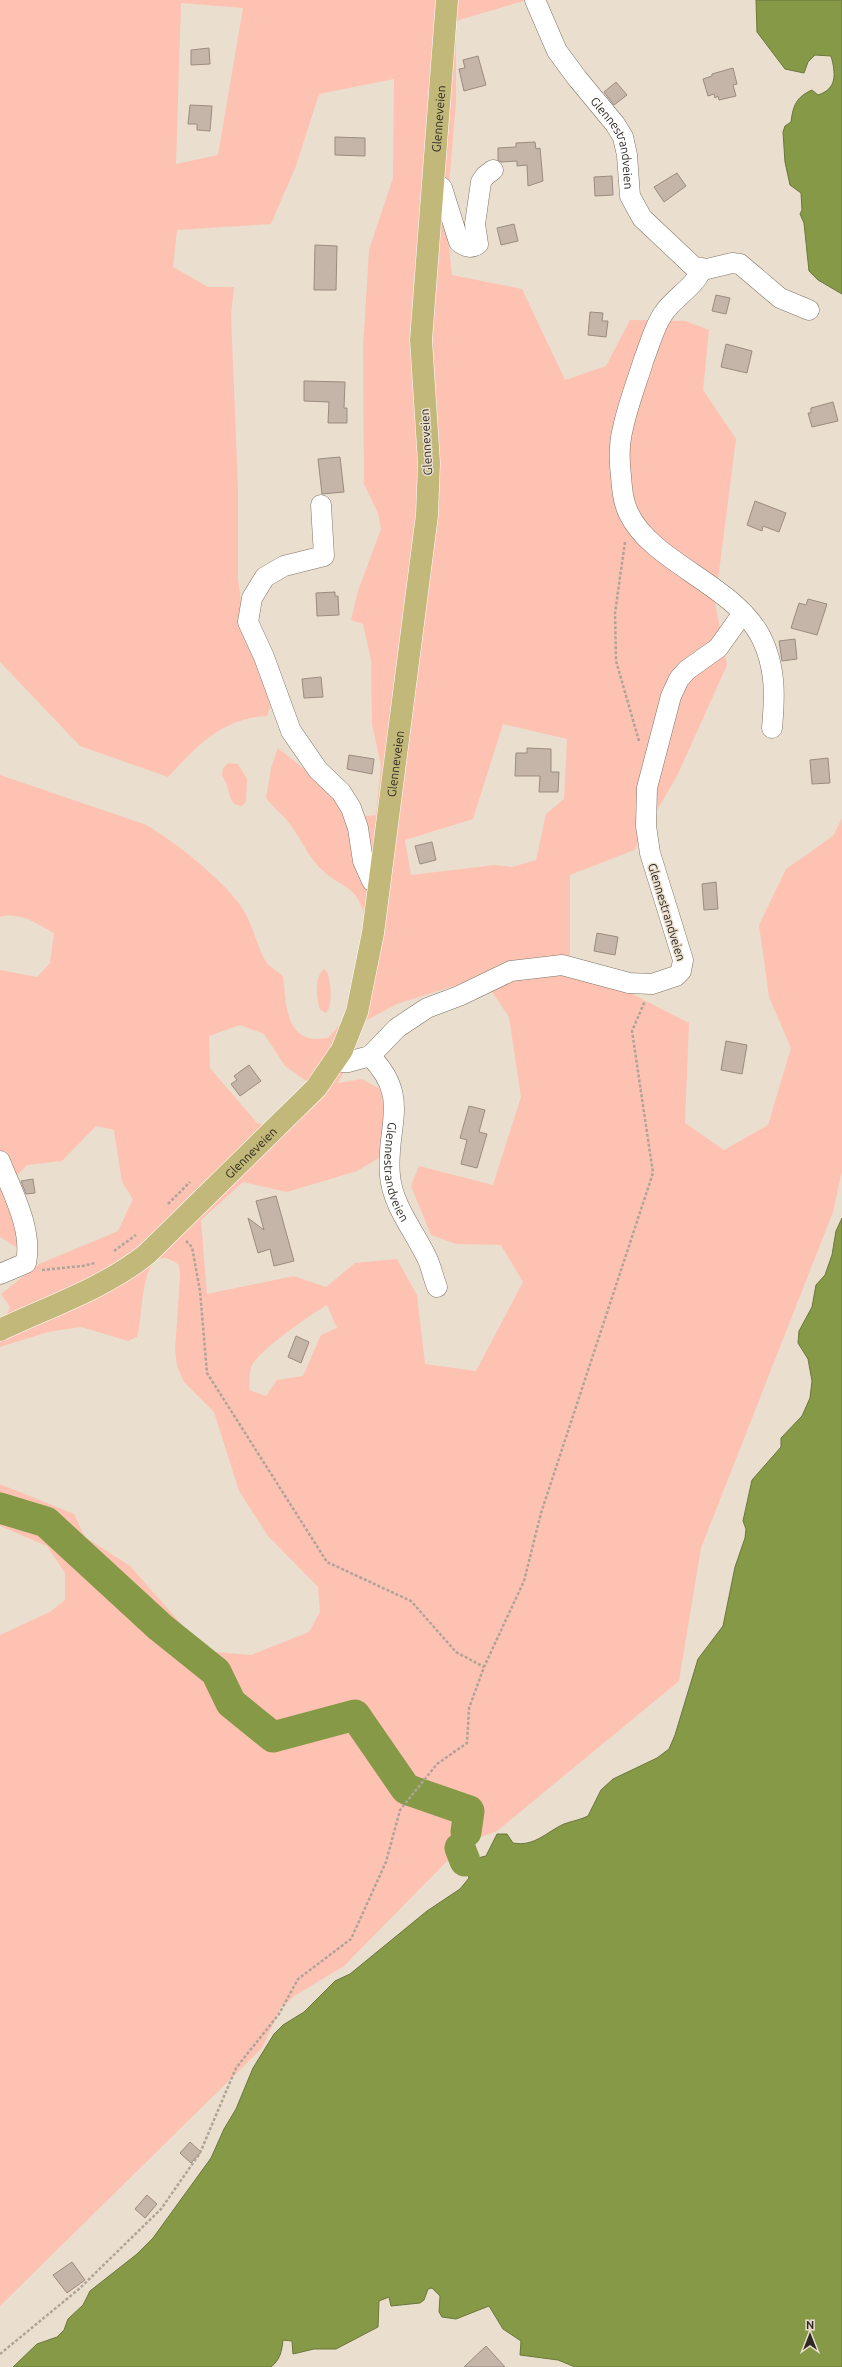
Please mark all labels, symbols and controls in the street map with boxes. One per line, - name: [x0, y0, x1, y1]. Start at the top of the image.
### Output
- street label: Glenneveien: [429, 85, 447, 153]
- street label: Glennestrandveien: [589, 94, 636, 190]
- street label: Glenneveien: [418, 408, 434, 476]
- street label: Glenneveien: [384, 730, 406, 798]
- street label: Glennestrandveien: [646, 862, 688, 962]
- street label: Glennestrandveien: [383, 1122, 412, 1224]
- street label: Glenneveien: [222, 1124, 279, 1180]
- north arrow: [790, 2315, 830, 2355]
- text: N: [806, 2319, 814, 2331]

